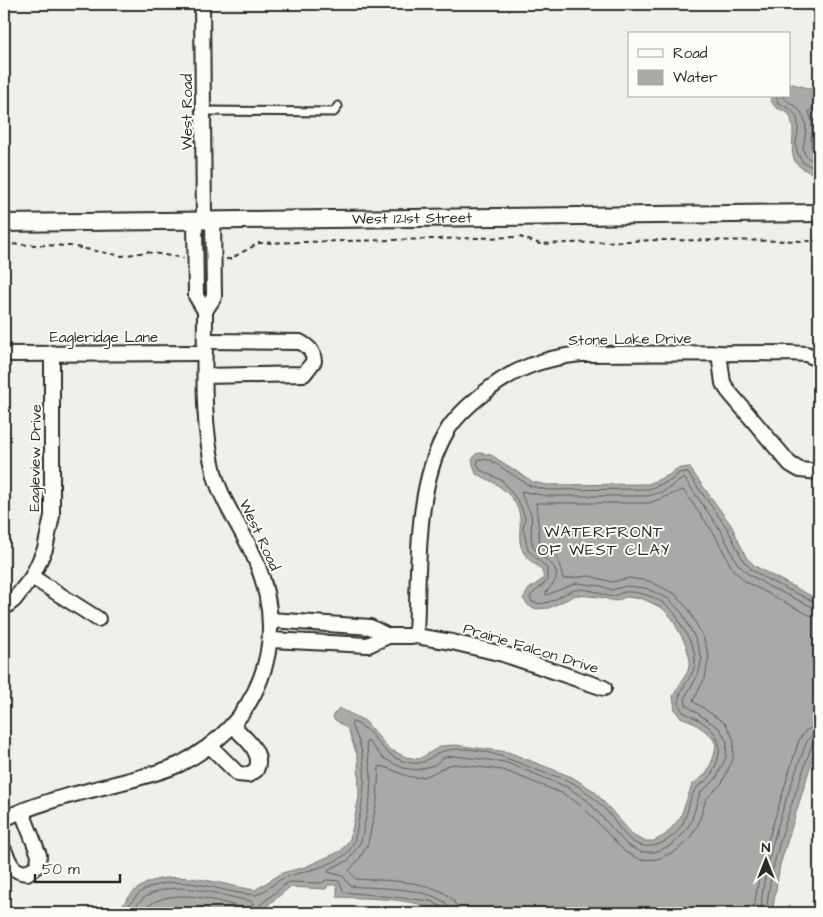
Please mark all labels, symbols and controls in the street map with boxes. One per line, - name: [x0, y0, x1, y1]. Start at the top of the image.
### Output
- legend: [628, 32, 790, 98]
- text: Road: [673, 43, 708, 64]
- text: Water: [673, 67, 717, 88]
- street label: West Road: [177, 74, 198, 150]
- street label: West 121st Street: [352, 207, 472, 230]
- street label: Eagleridge Lane: [50, 327, 158, 349]
- street label: Stone Lake Drive: [568, 328, 692, 351]
- street label: Eagleview Drive: [24, 404, 48, 512]
- street label: West Road: [234, 496, 285, 574]
- district label: WATERFRONT OF WEST CLAY: [538, 521, 670, 561]
- street label: Prairie Falcon Drive: [461, 618, 601, 679]
- north arrow: [740, 834, 790, 884]
- text: N: [762, 838, 771, 858]
- scale bar: [35, 852, 120, 884]
- text: 50 m: [42, 859, 80, 880]

